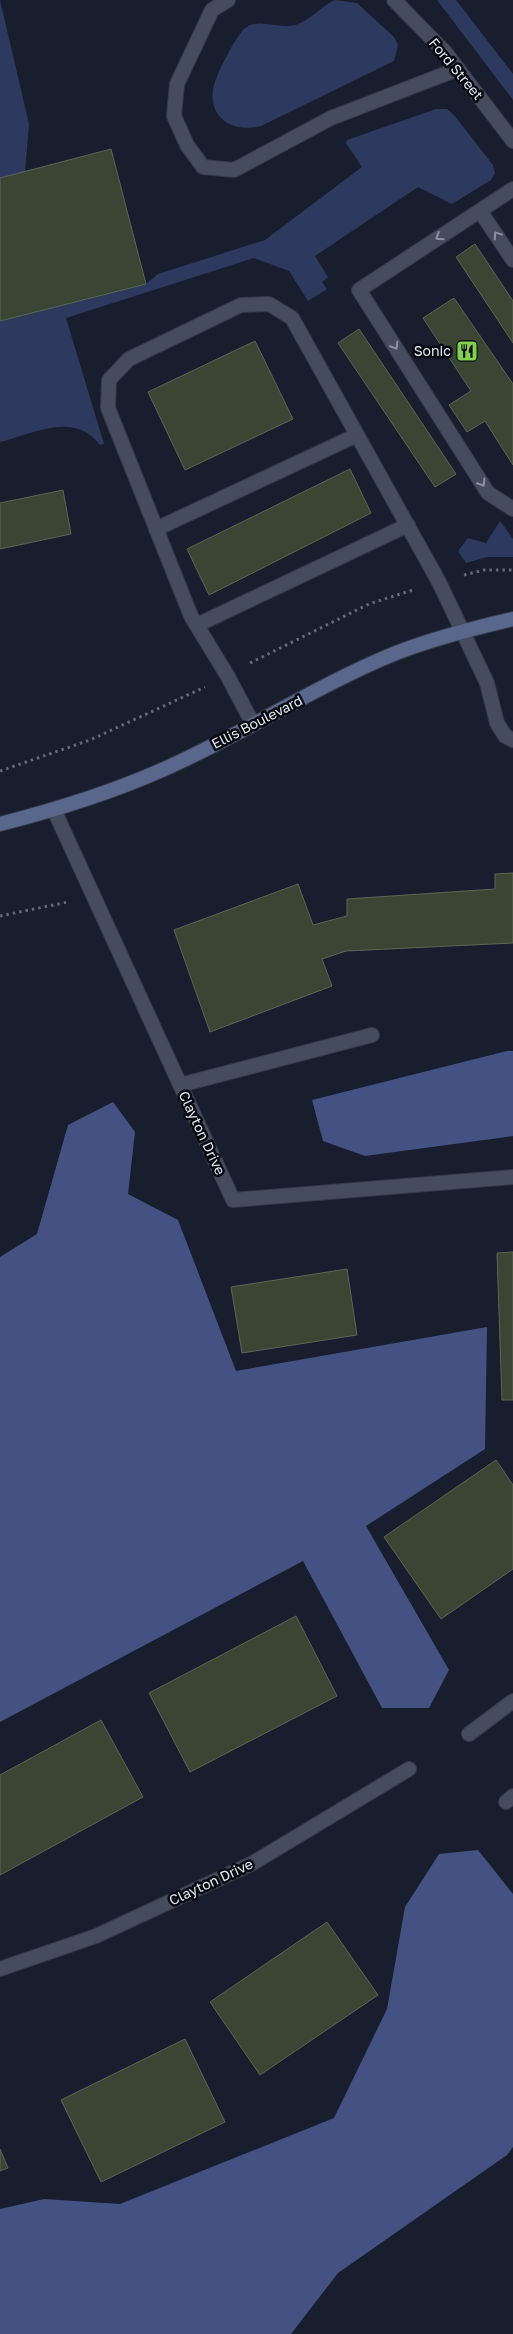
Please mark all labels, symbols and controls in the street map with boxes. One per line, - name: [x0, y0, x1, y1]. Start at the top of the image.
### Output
- street label: Ford Street: [426, 34, 487, 103]
- one-way arrow: [436, 231, 445, 240]
- one-way arrow: [493, 231, 503, 240]
- restaurant icon: Sonic: [455, 339, 479, 363]
- one-way arrow: [388, 341, 398, 350]
- place label: Sonic: [414, 342, 451, 359]
- one-way arrow: [475, 478, 485, 487]
- street label: Ellis Boulevard: [208, 691, 305, 752]
- street label: Clayton Drive: [176, 1088, 229, 1177]
- street label: Clayton Drive: [166, 1855, 255, 1908]

